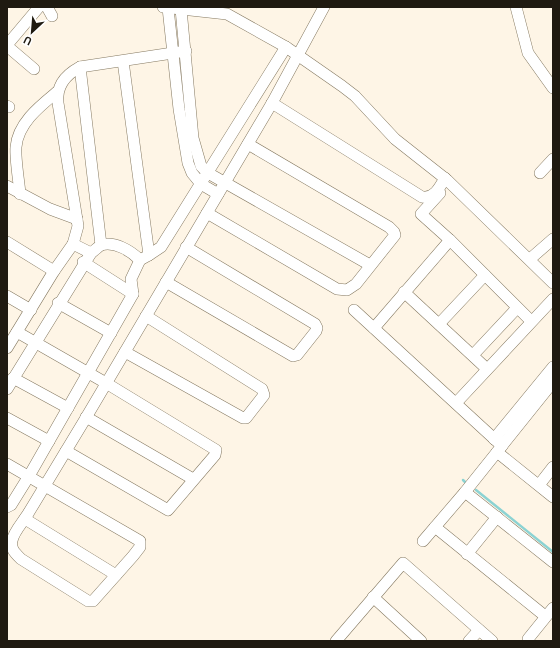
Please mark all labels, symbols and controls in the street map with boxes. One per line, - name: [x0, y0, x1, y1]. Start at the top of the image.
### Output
- north arrow: [12, 12, 52, 52]
- text: U: [22, 34, 34, 48]

